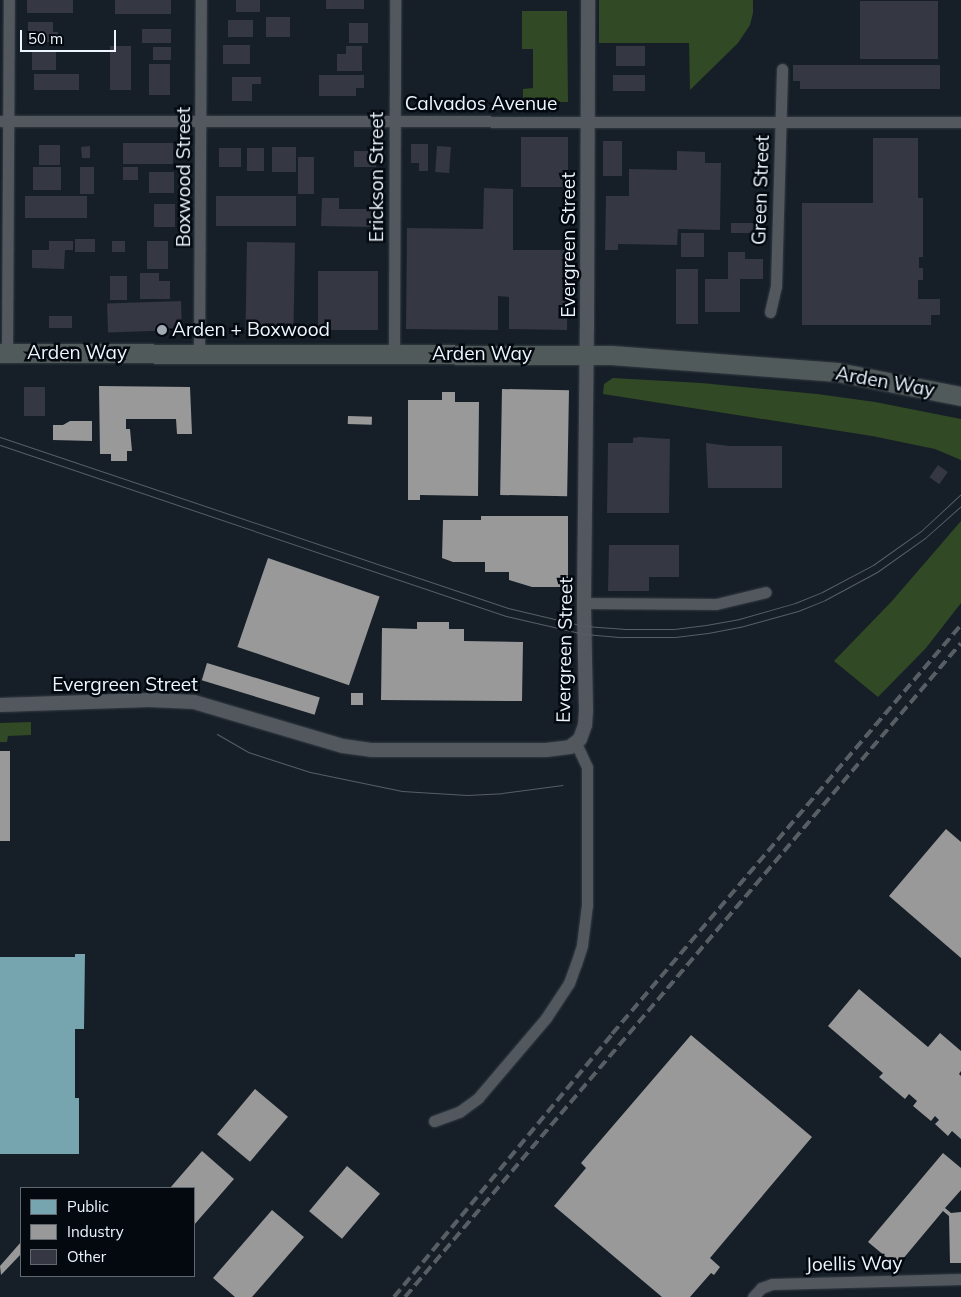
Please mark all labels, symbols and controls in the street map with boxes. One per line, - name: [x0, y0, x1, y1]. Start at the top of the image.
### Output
- scale bar: [22, 20, 119, 52]
- text: 50 m: [28, 29, 63, 48]
- street label: Calvados Avenue: [405, 93, 557, 115]
- street label: Boxwood Street: [173, 107, 195, 247]
- street label: Erickson Street: [366, 112, 388, 242]
- street label: Green Street: [748, 135, 774, 245]
- street label: Evergreen Street: [558, 172, 580, 318]
- place label: Arden + Boxwood: [172, 319, 330, 341]
- marker: Arden + Boxwood: [156, 324, 168, 336]
- street label: Arden Way: [27, 342, 127, 364]
- street label: Arden Way: [432, 343, 532, 365]
- street label: Arden Way: [834, 362, 936, 402]
- street label: Evergreen Street: [552, 577, 578, 723]
- street label: Evergreen Street: [52, 674, 198, 696]
- legend: [20, 1187, 195, 1277]
- text: Public: [67, 1197, 109, 1216]
- text: Industry: [67, 1222, 124, 1241]
- text: Other: [67, 1247, 106, 1266]
- street label: Joellis Way: [805, 1252, 903, 1276]

